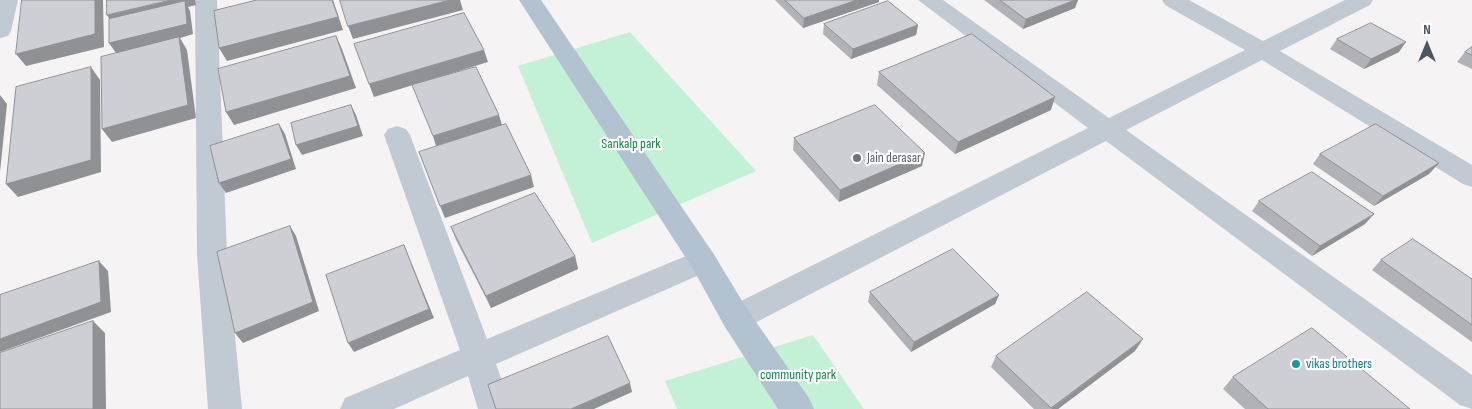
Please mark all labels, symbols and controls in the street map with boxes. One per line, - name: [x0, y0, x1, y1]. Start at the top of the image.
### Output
- north arrow: [1402, 20, 1452, 70]
- text: N: [1423, 21, 1431, 38]
- park label: Sankalp park: [601, 136, 661, 152]
- place label: Jain derasar: [867, 150, 921, 166]
- marker: Jain derasar: [851, 152, 863, 164]
- place label: vikas brothers: [1306, 356, 1372, 372]
- marker: vikas brothers: [1290, 358, 1302, 370]
- park label: community park: [760, 367, 836, 383]

